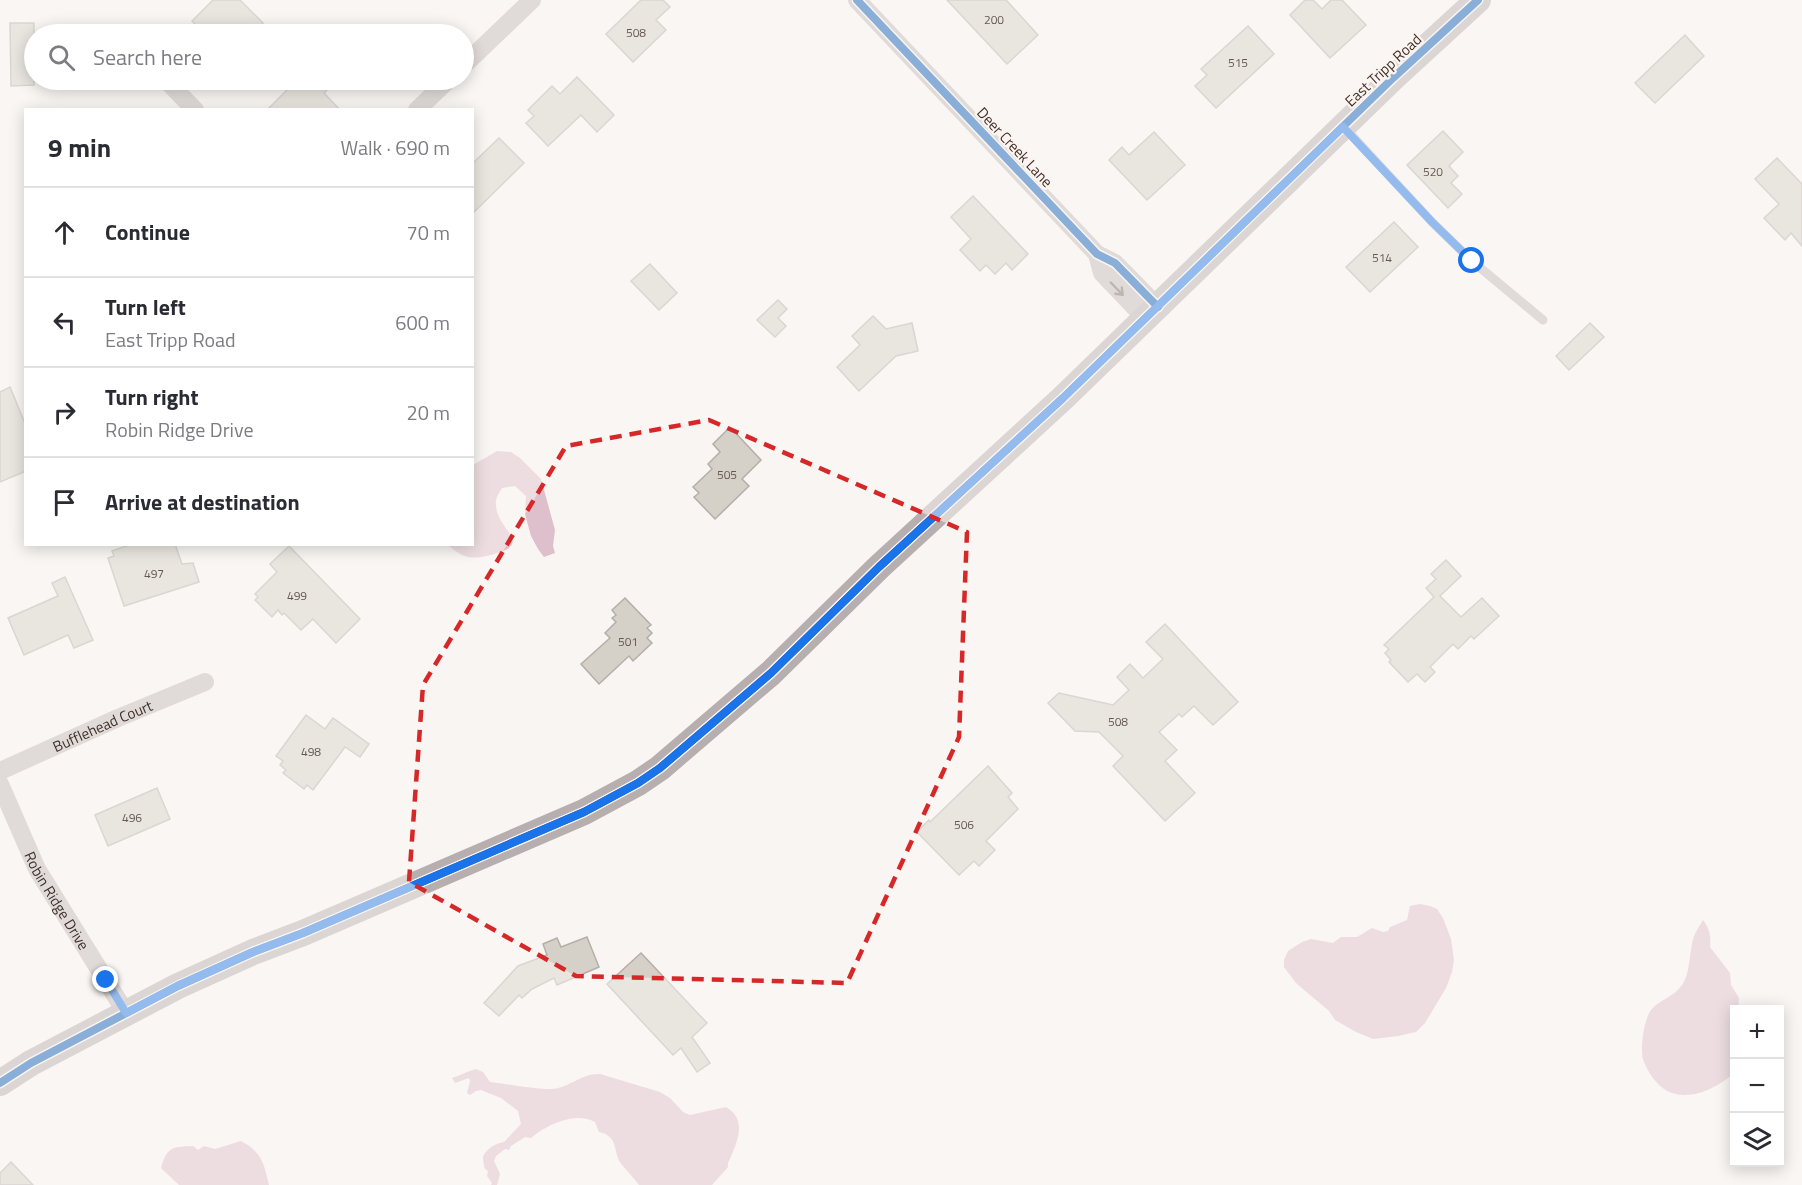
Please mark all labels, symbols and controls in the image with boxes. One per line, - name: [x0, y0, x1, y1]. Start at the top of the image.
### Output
- house number: 200: [984, 10, 1004, 29]
- house number: 508: [626, 23, 646, 42]
- search box: [24, 24, 474, 90]
- street label: East Tripp Road: [1339, 28, 1427, 112]
- text: Search here: [93, 40, 202, 74]
- icon: search: [45, 41, 78, 74]
- house number: 515: [1228, 53, 1248, 72]
- street label: Deer Creek Lane: [972, 102, 1058, 192]
- text: 9 min: [48, 128, 111, 167]
- text: Walk · 690 m: [341, 132, 450, 163]
- house number: 520: [1423, 162, 1443, 181]
- text: Continue: [105, 215, 190, 249]
- icon: ahead: [48, 216, 81, 249]
- text: 70 m: [406, 217, 450, 248]
- route start: [1458, 247, 1484, 273]
- house number: 514: [1372, 248, 1392, 267]
- one-way arrow: [1109, 281, 1124, 296]
- text: Turn left: [105, 290, 186, 324]
- icon: left: [48, 306, 81, 339]
- text: 600 m: [395, 307, 450, 338]
- text: East Tripp Road: [105, 324, 236, 355]
- text: Turn right: [105, 380, 199, 414]
- icon: right: [48, 396, 81, 429]
- text: 20 m: [406, 397, 450, 428]
- text: Robin Ridge Drive: [105, 414, 254, 445]
- house number: 505: [717, 465, 737, 484]
- text: Arrive at destination: [105, 485, 300, 519]
- icon: arrive: [48, 486, 81, 519]
- house number: 497: [144, 564, 164, 583]
- house number: 499: [287, 586, 307, 605]
- house number: 501: [618, 632, 638, 651]
- street label: Bufflehead Court: [49, 693, 156, 758]
- house number: 508: [1108, 712, 1128, 731]
- house number: 498: [301, 742, 321, 761]
- house number: 496: [122, 808, 142, 827]
- house number: 506: [954, 815, 974, 834]
- street label: Robin Ridge Drive: [19, 847, 96, 954]
- route end: [92, 966, 118, 992]
- map controls: [1730, 1005, 1784, 1167]
- button: +: [1730, 1005, 1784, 1059]
- button: −: [1730, 1059, 1784, 1113]
- button: layers: [1730, 1113, 1784, 1167]

